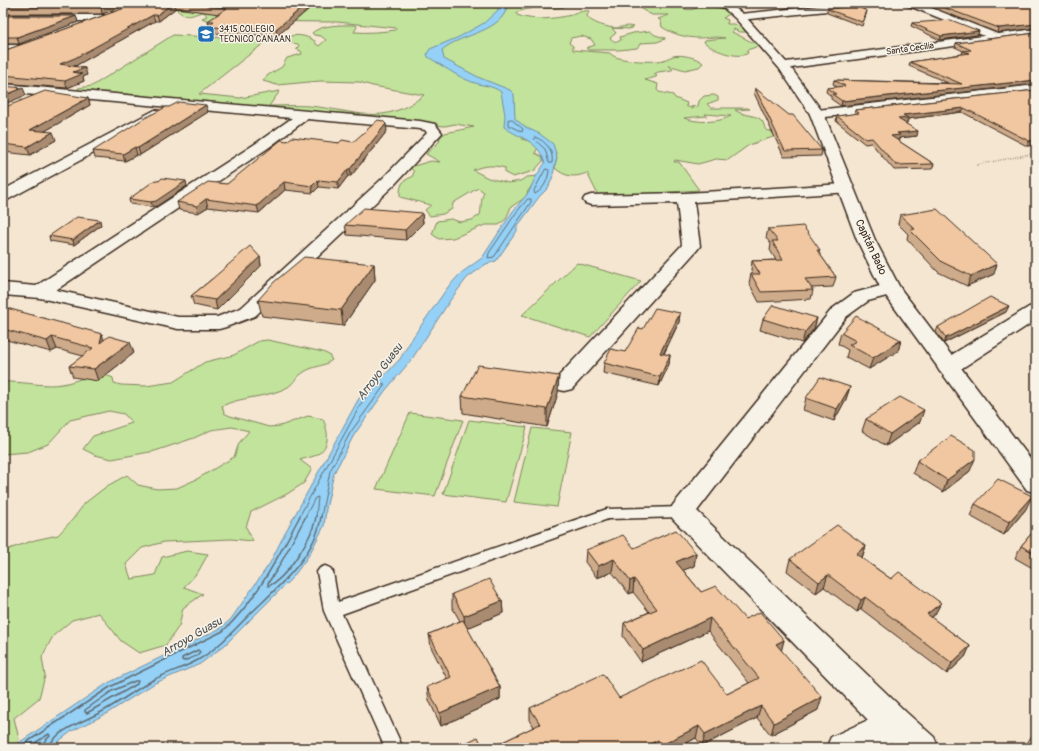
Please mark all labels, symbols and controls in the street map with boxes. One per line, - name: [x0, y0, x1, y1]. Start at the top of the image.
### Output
- school or university icon: 3415 COLEGIO TECNICO CANAAN: [196, 24, 216, 44]
- place label: 3415 COLEGIO TECNICO CANAAN: [219, 24, 291, 45]
- street label: Santa Cecilia: [885, 40, 935, 58]
- street label: Capitán Bado: [853, 217, 890, 277]
- water label: Arroyo Guasu: [354, 340, 407, 403]
- water label: Arroyo Guasu: [159, 613, 226, 660]

